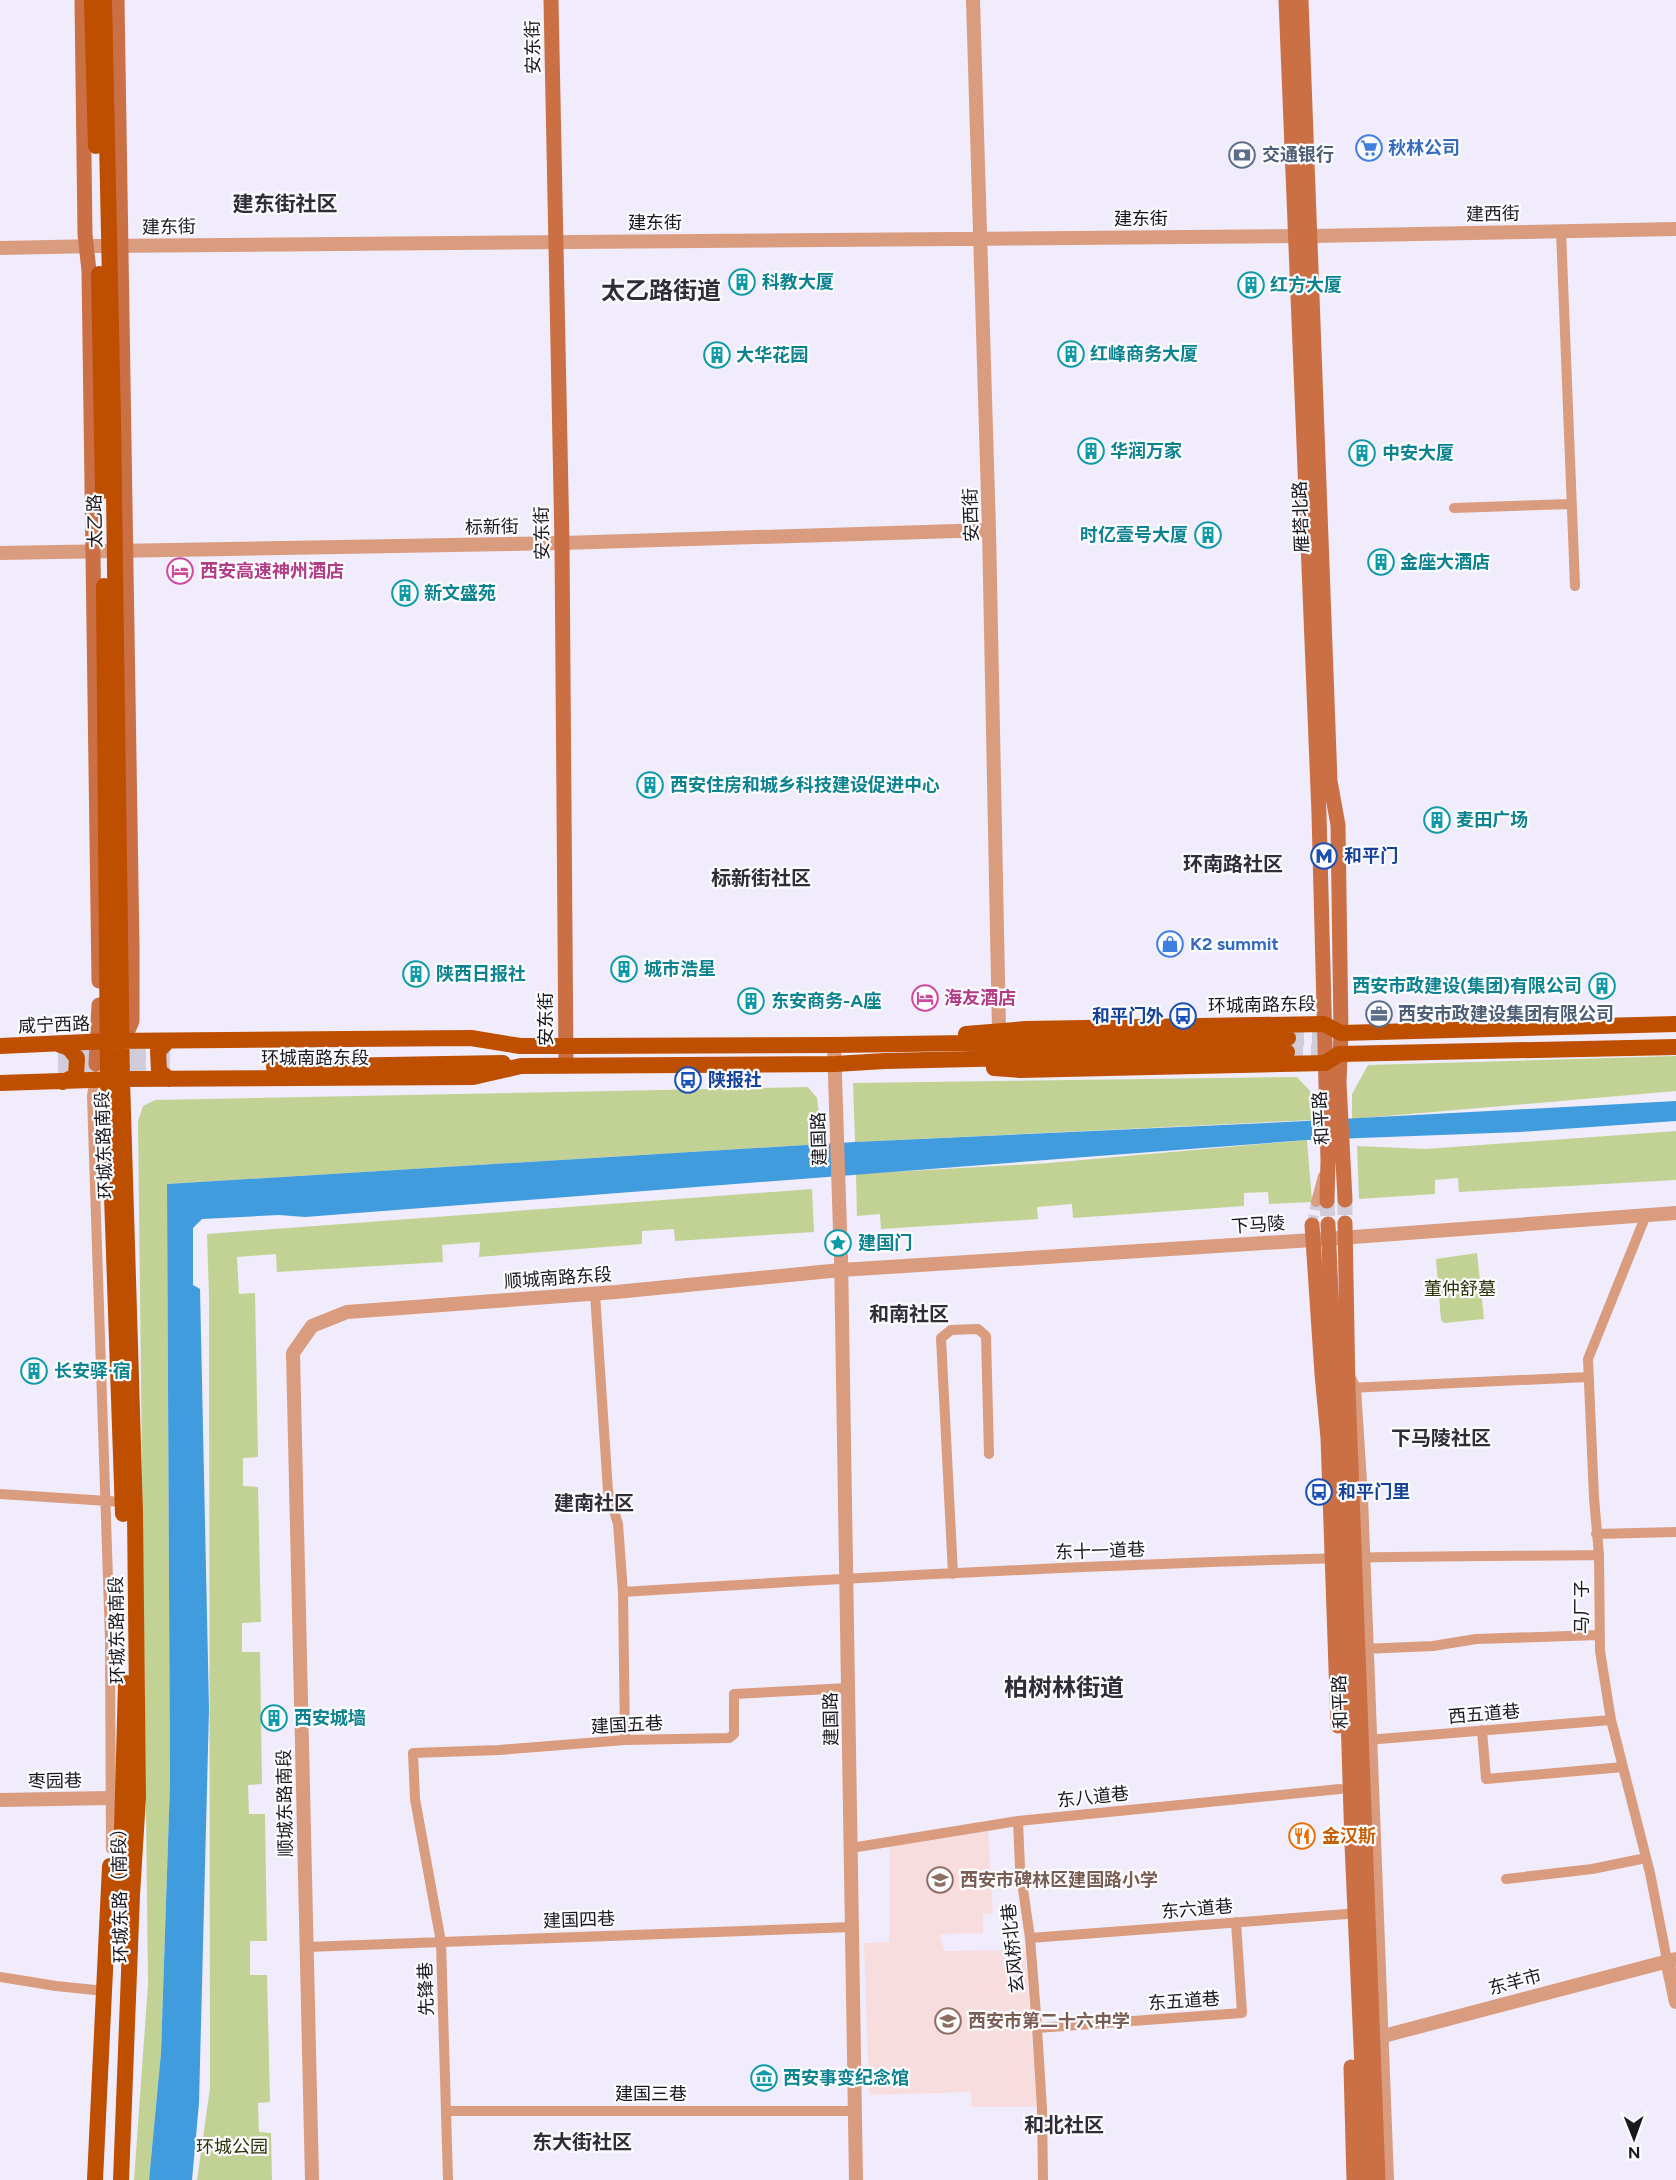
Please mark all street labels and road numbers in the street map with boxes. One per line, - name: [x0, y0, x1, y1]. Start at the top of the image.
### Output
- street label: 安东街: [522, 20, 544, 74]
- street label: 建西街: [1466, 203, 1520, 225]
- street label: 建东街: [1114, 208, 1168, 230]
- street label: 建东街: [628, 212, 682, 234]
- street label: 建东街: [142, 216, 196, 238]
- street label: 雁塔北路: [1289, 481, 1313, 553]
- street label: 安西街: [959, 488, 983, 542]
- street label: 太乙路: [84, 494, 106, 548]
- street label: 安东街: [531, 506, 553, 560]
- street label: 标新街: [465, 516, 519, 538]
- street label: 安东街: [535, 992, 557, 1046]
- street label: 环城南路东段: [1208, 993, 1316, 1017]
- street label: 咸宁西路: [18, 1013, 90, 1037]
- street label: 环城南路东段: [261, 1047, 369, 1069]
- street label: 和平路: [1309, 1090, 1333, 1146]
- street label: 环城东路南段: [91, 1091, 117, 1199]
- street label: 建国路: [807, 1112, 831, 1166]
- street label: 下马陵: [1230, 1212, 1286, 1238]
- street label: 顺城南路东段: [503, 1263, 613, 1293]
- street label: 东十一道巷: [1055, 1538, 1145, 1564]
- street label: 环城东路南段: [105, 1576, 129, 1684]
- street label: 马厂子: [1571, 1580, 1593, 1634]
- street label: 和平路: [1328, 1675, 1352, 1729]
- street label: 建国路: [820, 1692, 842, 1746]
- street label: 西五道巷: [1447, 1700, 1521, 1728]
- street label: 建国五巷: [590, 1712, 664, 1738]
- street label: 顺城东路南段: [273, 1749, 297, 1857]
- street label: 枣园巷: [28, 1770, 82, 1792]
- street label: 东八道巷: [1056, 1782, 1130, 1812]
- street label: 环城东路（南段）: [108, 1819, 132, 1963]
- street label: 东六道巷: [1160, 1895, 1234, 1923]
- street label: 玄风桥北巷: [997, 1902, 1029, 1994]
- street label: 建国四巷: [543, 1908, 615, 1932]
- street label: 先锋巷: [414, 1962, 438, 2016]
- street label: 东羊市: [1486, 1964, 1544, 2000]
- street label: 东五道巷: [1147, 1988, 1221, 2014]
- street label: 建国三巷: [615, 2083, 687, 2105]

